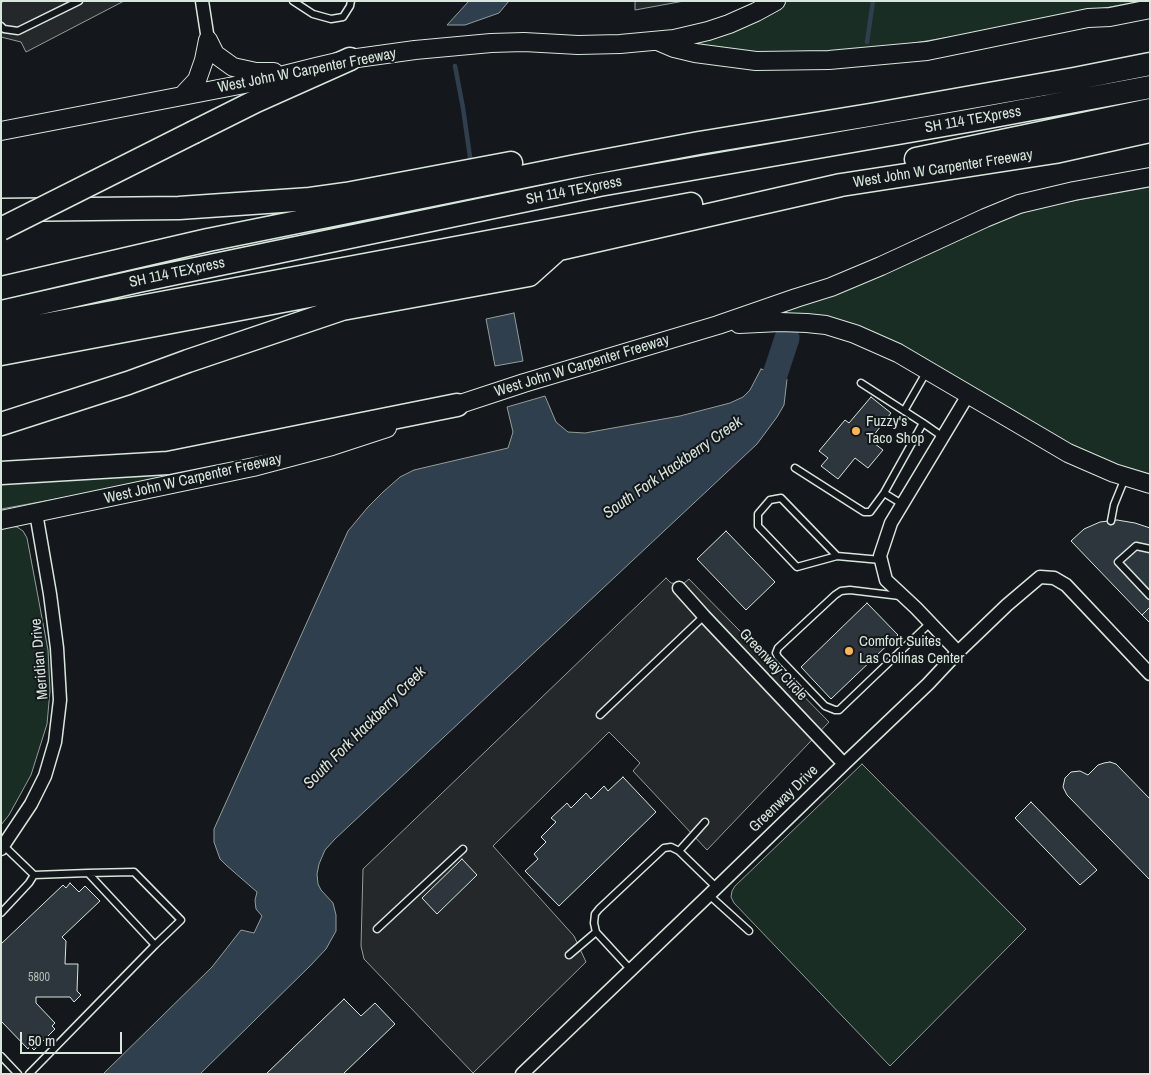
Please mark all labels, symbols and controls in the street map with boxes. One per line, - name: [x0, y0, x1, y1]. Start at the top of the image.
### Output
- street label: West John W Carpenter Freeway: [216, 45, 398, 97]
- street label: SH 114 TEXpress: [923, 103, 1023, 137]
- street label: West John W Carpenter Freeway: [852, 146, 1034, 192]
- street label: SH 114 TEXpress: [524, 173, 624, 209]
- street label: SH 114 TEXpress: [127, 254, 227, 292]
- street label: West John W Carpenter Freeway: [493, 331, 671, 401]
- water label: South Fork Hackberry Creek: [600, 413, 746, 523]
- place label: Fuzzy's Taco Shop: [866, 413, 924, 448]
- marker: Fuzzy's Taco Shop: [850, 425, 862, 437]
- street label: West John W Carpenter Freeway: [102, 450, 284, 508]
- street label: Meridian Drive: [27, 618, 53, 700]
- street label: Greenway Circle: [735, 625, 811, 705]
- place label: Comfort Suites Las Colinas Center: [859, 633, 964, 668]
- marker: Comfort Suites Las Colinas Center: [843, 645, 855, 657]
- water label: South Fork Hackberry Creek: [300, 663, 430, 793]
- street label: Greenway Drive: [746, 762, 822, 836]
- house number: 5800: [28, 971, 50, 985]
- scale bar: [22, 1022, 125, 1054]
- text: 50 m: [28, 1030, 55, 1051]

